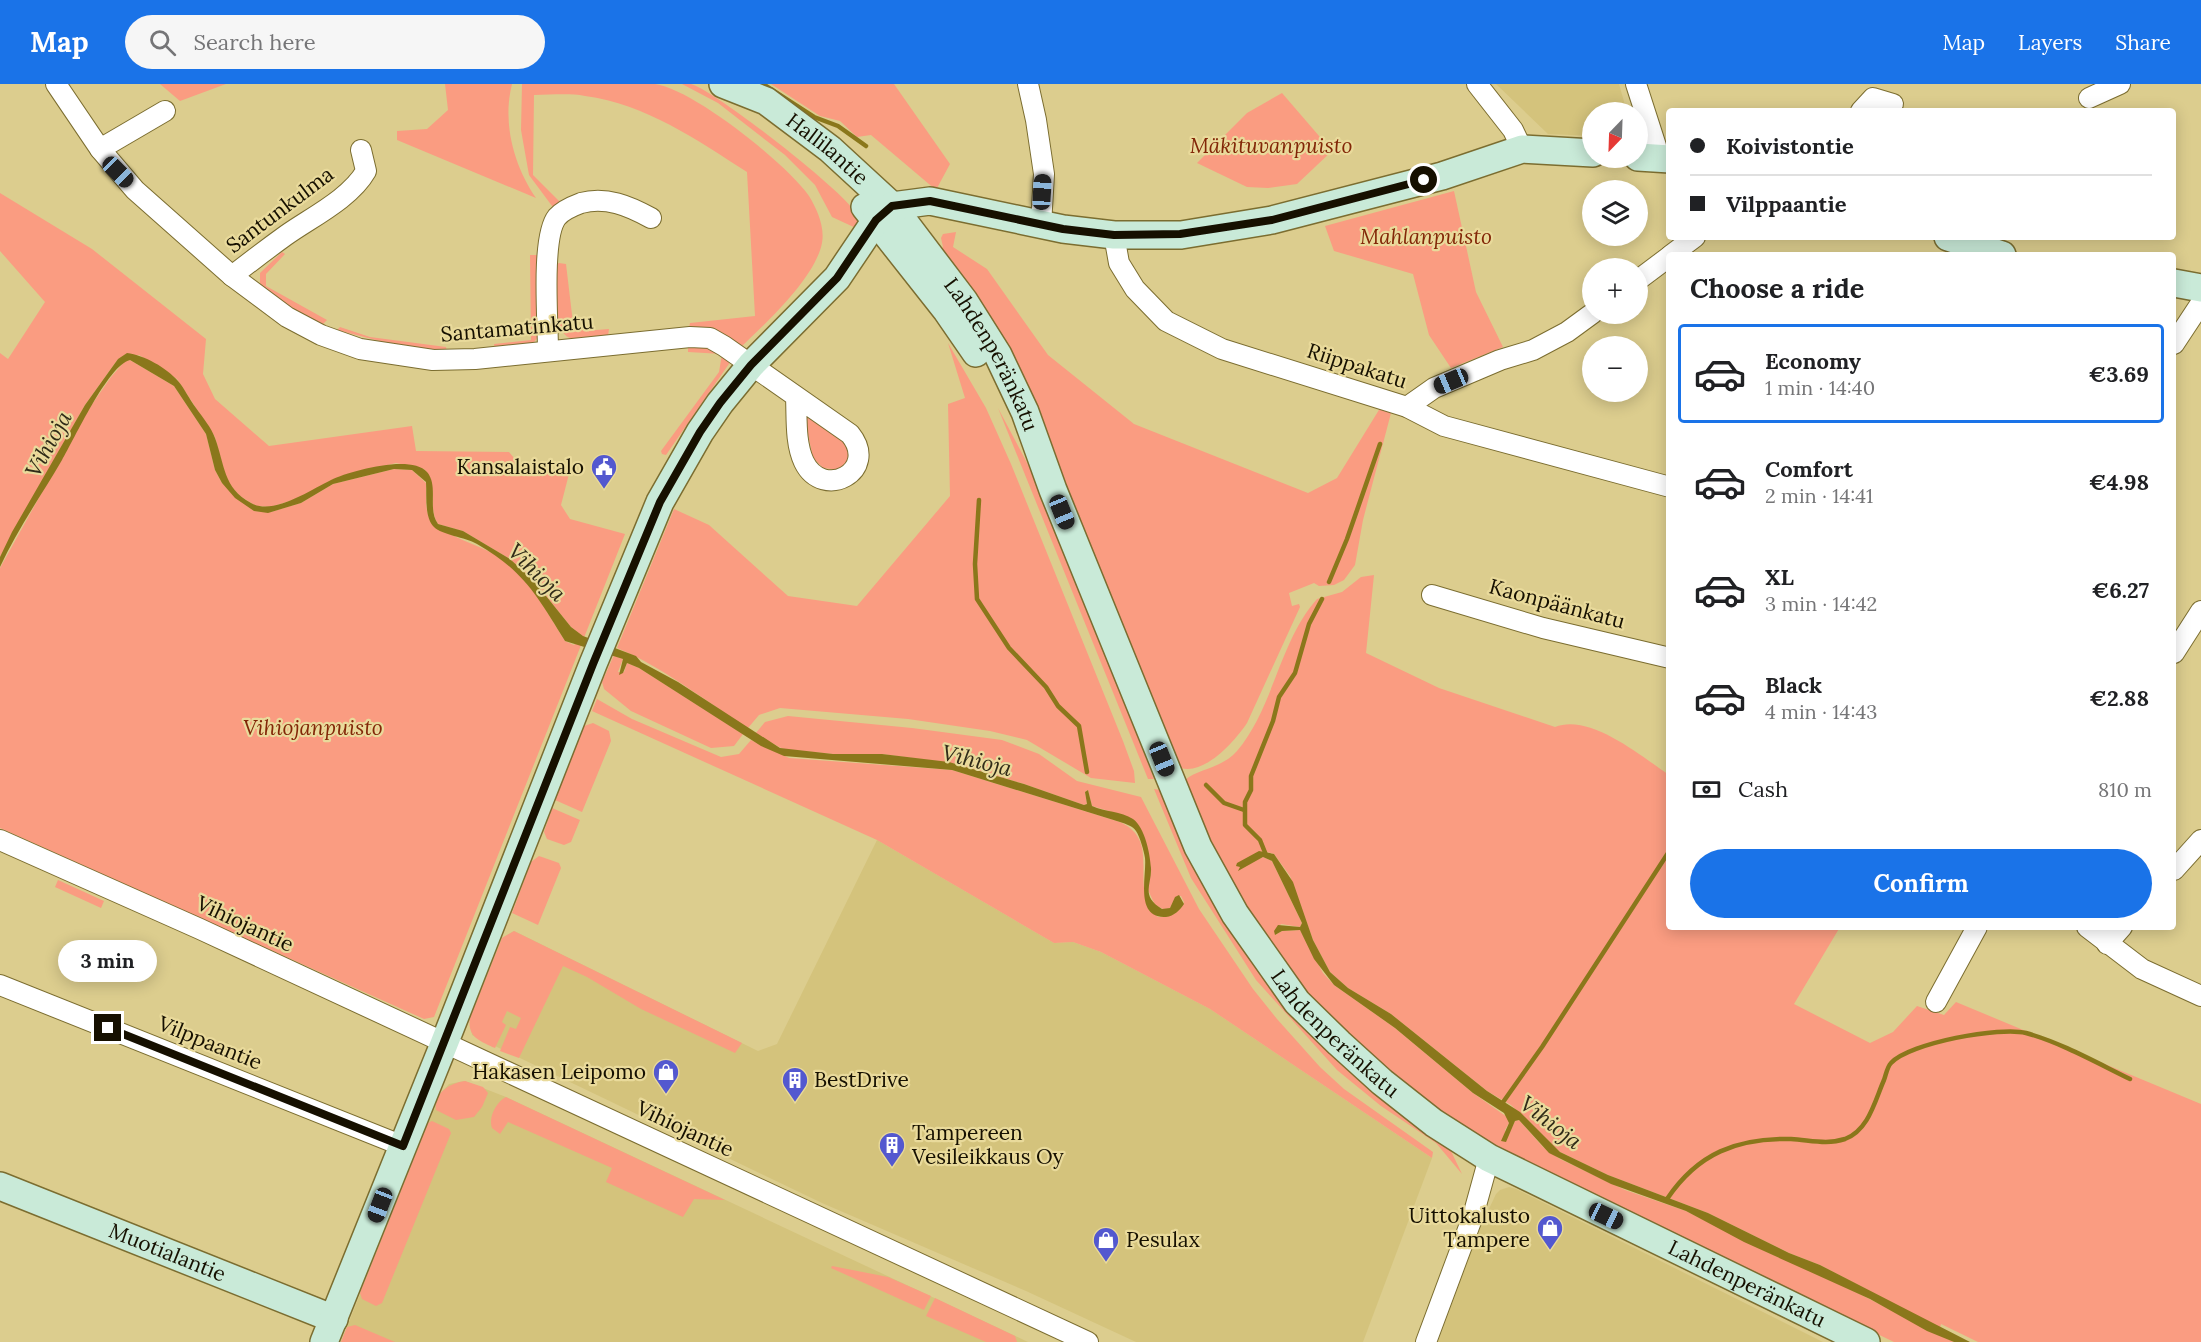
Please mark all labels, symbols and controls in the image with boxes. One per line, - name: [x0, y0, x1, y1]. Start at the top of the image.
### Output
- search box: [125, 15, 545, 69]
- text: Map: [30, 24, 89, 60]
- icon: search: [146, 26, 179, 59]
- text: Search here: [194, 28, 316, 56]
- text: Map: [1942, 29, 1985, 56]
- text: Layers: [2018, 29, 2082, 56]
- text: Share: [2115, 29, 2171, 56]
- north arrow: [1582, 102, 1648, 168]
- map controls: [1582, 102, 1648, 402]
- street label: Hallilantie: [781, 107, 874, 191]
- park label: Mäkituvanpuisto: [1190, 132, 1352, 159]
- text: Koivistontie: [1726, 132, 1854, 160]
- car: [99, 153, 137, 191]
- street label: Santunkulma: [221, 160, 339, 259]
- route start: [1410, 166, 1437, 193]
- car: [1032, 174, 1052, 210]
- button: layers: [1582, 180, 1648, 246]
- text: Vilppaantie: [1726, 190, 1847, 218]
- park label: Mahlanpuisto: [1360, 223, 1492, 250]
- button: +: [1582, 258, 1648, 324]
- text: Choose a ride: [1690, 271, 1864, 305]
- street label: Lahdenperänkatu: [938, 272, 1045, 435]
- street label: Santamatinkatu: [440, 307, 594, 348]
- button: −: [1582, 336, 1648, 402]
- street label: Riippakatu: [1304, 337, 1411, 394]
- icon: car: [1693, 347, 1747, 401]
- text: Economy: [1765, 347, 1861, 375]
- text: €3.69: [2088, 360, 2149, 388]
- car: [1431, 366, 1471, 396]
- text: 1 min · 14:40: [1765, 375, 1875, 400]
- water label: Vihioja: [19, 405, 78, 482]
- public building icon: Kansalaistalo: [589, 452, 619, 490]
- place label: Kansalaistalo: [456, 453, 584, 480]
- icon: car: [1693, 455, 1747, 509]
- text: Comfort: [1765, 455, 1853, 483]
- text: €4.98: [2089, 468, 2149, 496]
- text: 2 min · 14:41: [1765, 483, 1873, 508]
- car: [1047, 492, 1077, 532]
- water label: Vihioja: [502, 537, 573, 608]
- icon: car: [1693, 563, 1747, 617]
- text: XL: [1765, 563, 1794, 591]
- street label: Kaonpäänkatu: [1486, 572, 1628, 635]
- text: €6.27: [2091, 576, 2149, 604]
- text: 3 min · 14:42: [1765, 591, 1877, 616]
- icon: car: [1693, 671, 1747, 725]
- text: Black: [1765, 671, 1822, 699]
- text: €2.88: [2089, 684, 2149, 712]
- text: 4 min · 14:43: [1765, 699, 1877, 724]
- park label: Vihiojanpuisto: [243, 714, 383, 741]
- water label: Vihioja: [939, 738, 1016, 782]
- car: [1147, 739, 1177, 779]
- icon: cash: [1690, 773, 1723, 806]
- text: Cash: [1738, 775, 1788, 803]
- text: 810 m: [2098, 777, 2152, 802]
- button: Confirm: [1690, 849, 2152, 918]
- street label: Vihiojantie: [191, 889, 298, 958]
- callout: 3 min: [58, 941, 158, 983]
- text: 3 min: [80, 948, 135, 973]
- street label: Lahdenperänkatu: [1265, 964, 1405, 1104]
- street label: Vilppaantie: [153, 1009, 266, 1076]
- route end: [94, 1014, 121, 1041]
- shop icon: Hakasen Leipomo: [651, 1057, 681, 1095]
- place label: Hakasen Leipomo: [472, 1058, 646, 1085]
- building icon: BestDrive: [780, 1065, 810, 1103]
- place label: BestDrive: [814, 1066, 909, 1093]
- water label: Vihioja: [1514, 1089, 1588, 1155]
- street label: Vihiojantie: [631, 1094, 738, 1163]
- place label: Tampereen Vesileikkaus Oy: [911, 1119, 1064, 1170]
- building icon: Tampereen Vesileikkaus Oy: [877, 1130, 907, 1168]
- car: [365, 1185, 395, 1225]
- car: [1586, 1200, 1626, 1232]
- place label: Uittokalusto Tampere: [1409, 1202, 1530, 1253]
- shop icon: Uittokalusto Tampere: [1535, 1213, 1565, 1251]
- street label: Muotialantie: [105, 1217, 230, 1288]
- shop icon: Pesulax: [1091, 1225, 1121, 1263]
- place label: Pesulax: [1126, 1226, 1200, 1253]
- street label: Lahdenperänkatu: [1664, 1234, 1830, 1333]

